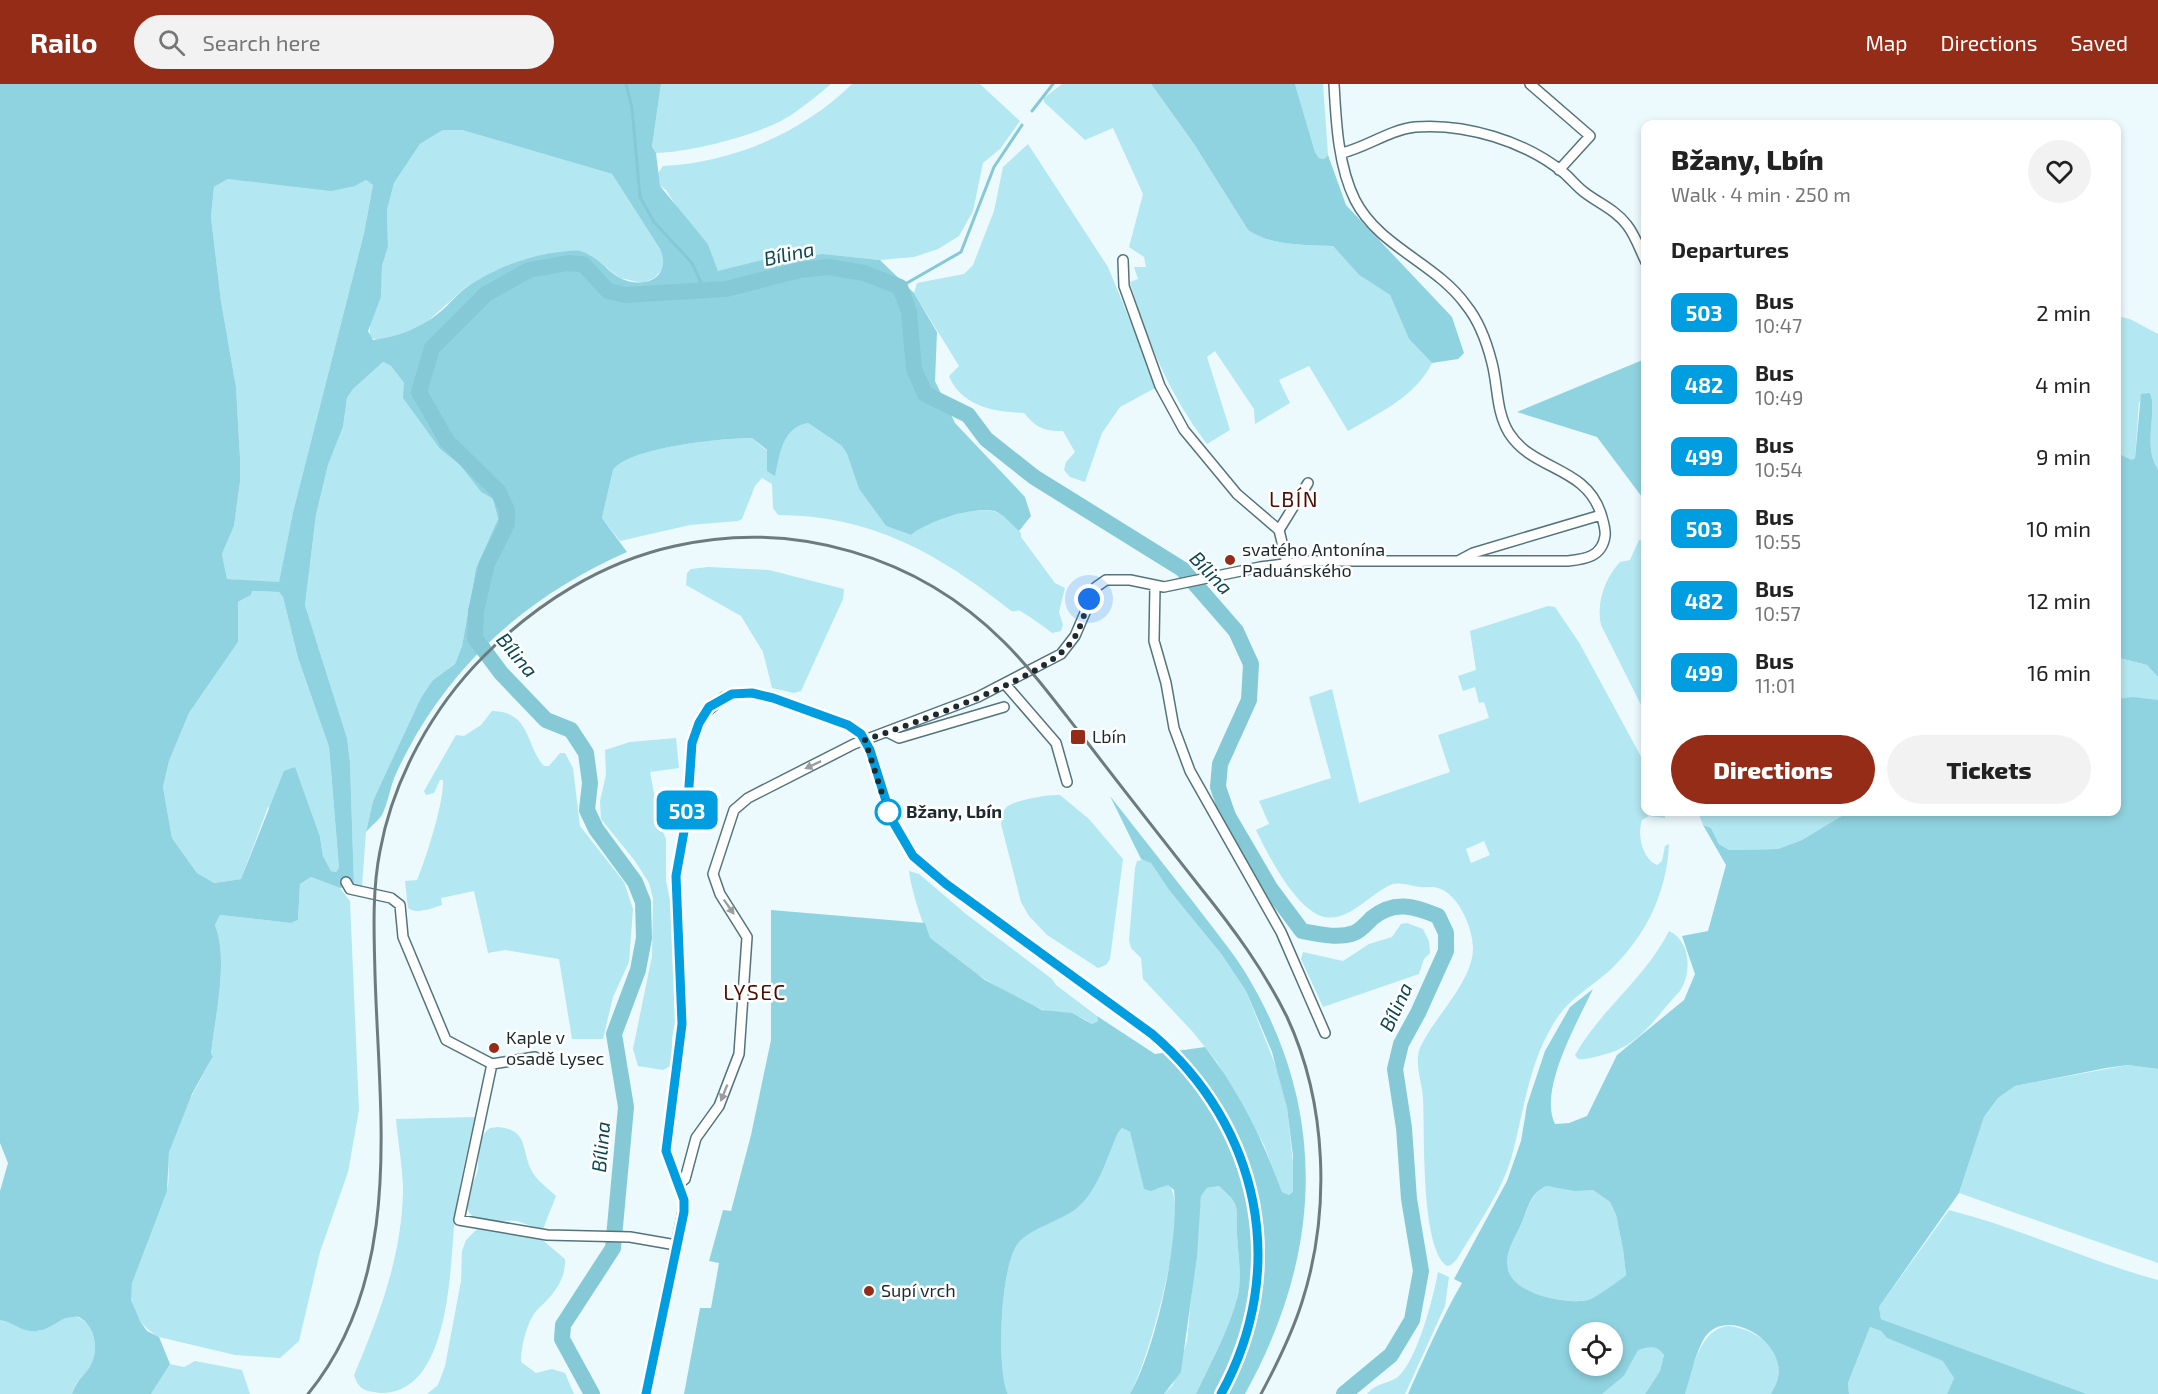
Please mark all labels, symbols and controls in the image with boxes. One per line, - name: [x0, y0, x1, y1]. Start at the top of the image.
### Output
- search box: [134, 15, 554, 69]
- text: Railo: [30, 25, 98, 59]
- icon: search: [155, 26, 188, 59]
- text: Search here: [203, 29, 321, 55]
- text: Map: [1865, 30, 1908, 55]
- text: Directions: [1941, 30, 2037, 55]
- text: Saved: [2070, 30, 2128, 55]
- button: heart: [2028, 140, 2091, 203]
- text: Bžany, Lbín: [1671, 142, 1824, 176]
- text: Walk · 4 min · 250 m: [1671, 182, 1851, 206]
- water label: Bílina: [761, 236, 816, 270]
- text: Departures: [1671, 236, 1789, 262]
- text: Bus: [1755, 287, 1794, 313]
- text: 2 min: [2036, 299, 2091, 325]
- text: 503: [1686, 300, 1722, 325]
- text: 10:47: [1755, 313, 1802, 337]
- text: Bus: [1755, 359, 1794, 385]
- text: 4 min: [2035, 371, 2091, 397]
- text: 482: [1685, 372, 1723, 397]
- text: 10:49: [1755, 385, 1803, 409]
- text: Bus: [1755, 431, 1794, 457]
- text: 9 min: [2036, 443, 2091, 469]
- text: 499: [1685, 444, 1723, 469]
- text: 10:54: [1755, 457, 1803, 481]
- district label: LBÍN: [1269, 486, 1319, 511]
- text: Bus: [1755, 503, 1794, 529]
- text: 10 min: [2027, 515, 2091, 541]
- text: 503: [1686, 516, 1722, 541]
- text: 10:55: [1755, 529, 1801, 553]
- place label: svatého Antonína Paduánského: [1242, 538, 1385, 581]
- water label: Bílina: [1185, 546, 1238, 599]
- marker: svatého Antonína Paduánského: [1223, 553, 1237, 567]
- text: Bus: [1755, 575, 1794, 601]
- your location: [1074, 584, 1104, 614]
- text: 12 min: [2027, 587, 2091, 613]
- text: 482: [1685, 588, 1723, 613]
- text: 10:57: [1755, 601, 1801, 625]
- water label: Bílina: [492, 627, 543, 682]
- text: Bus: [1755, 647, 1794, 673]
- text: 16 min: [2027, 659, 2091, 685]
- text: 499: [1685, 660, 1723, 685]
- text: 11:01: [1755, 673, 1796, 697]
- place label: Lbín: [1092, 725, 1126, 747]
- marker: Lbín: [1069, 728, 1087, 746]
- button: Directions: [1671, 735, 1875, 804]
- button: Tickets: [1887, 735, 2091, 804]
- one-way arrow: [804, 760, 821, 769]
- line badge: 503: [652, 790, 722, 830]
- text: 503: [669, 798, 705, 823]
- marker: Bžany, Lbín: [875, 799, 901, 825]
- place label: Bžany, Lbín: [906, 800, 1002, 822]
- one-way arrow: [723, 898, 735, 914]
- water label: Bílina: [1373, 978, 1417, 1035]
- district label: LYSEC: [723, 979, 787, 1004]
- place label: Kaple v osadě Lysec: [506, 1026, 605, 1069]
- marker: Kaple v osadě Lysec: [487, 1041, 501, 1055]
- one-way arrow: [719, 1085, 729, 1103]
- water label: Bílina: [586, 1120, 614, 1173]
- place label: Supí vrch: [881, 1279, 956, 1301]
- marker: Supí vrch: [862, 1284, 876, 1298]
- map controls: [1569, 1322, 1623, 1376]
- button: locate: [1569, 1322, 1623, 1376]

